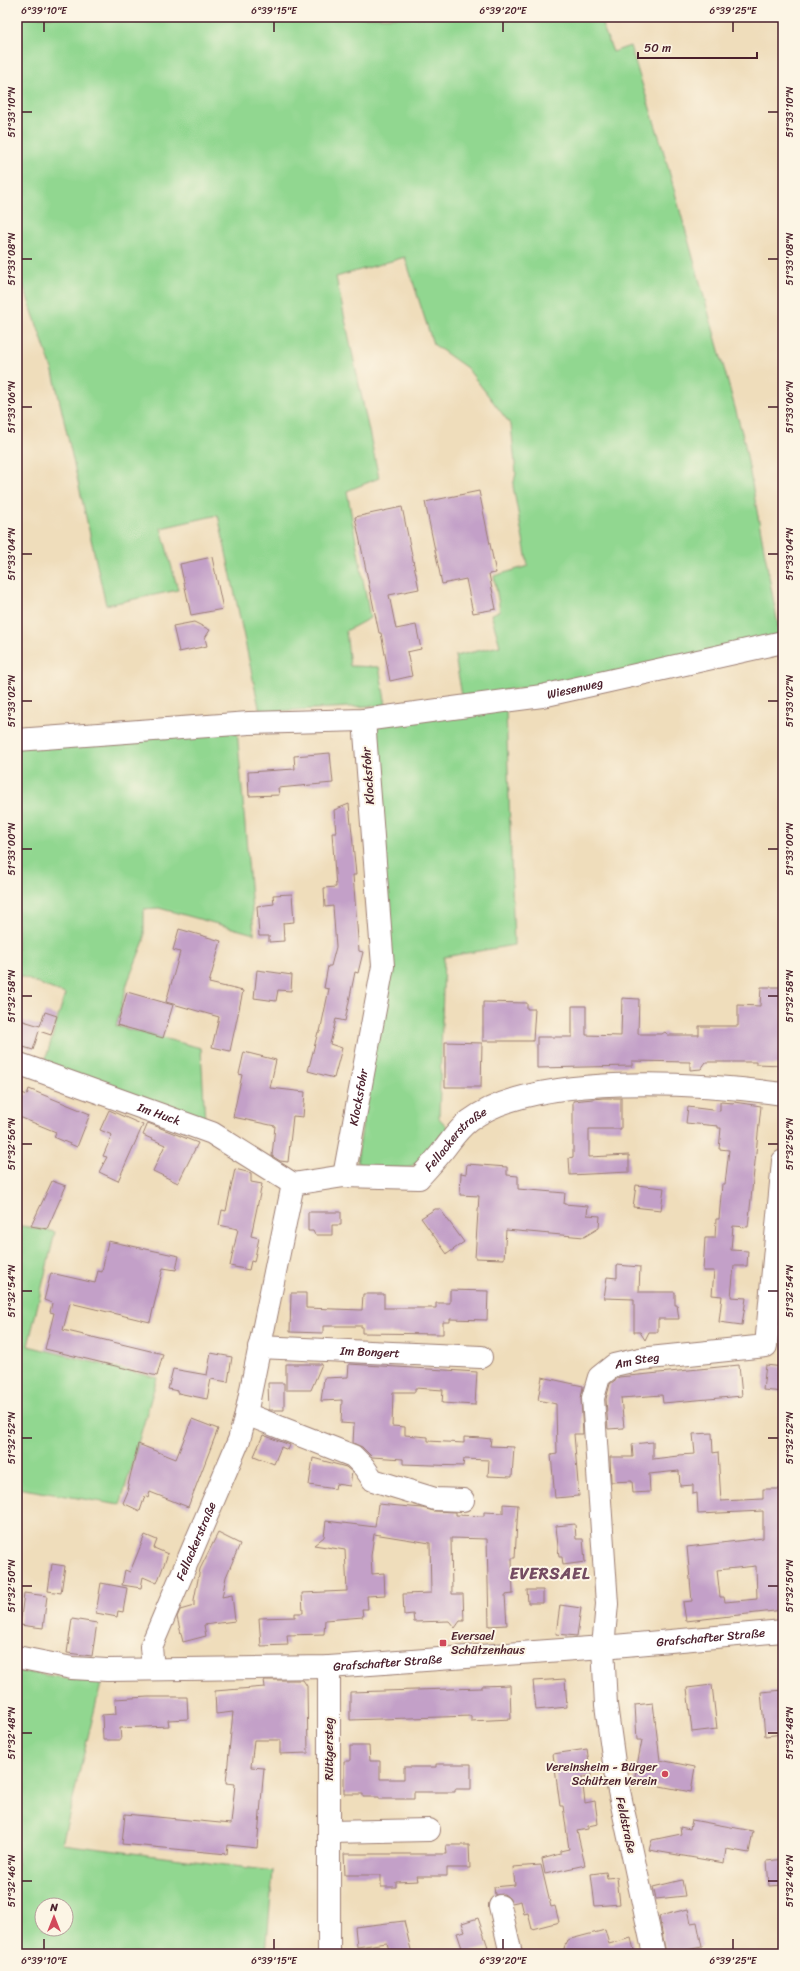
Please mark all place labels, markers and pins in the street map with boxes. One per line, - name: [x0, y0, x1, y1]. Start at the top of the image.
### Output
- place label: Eversael Schützenhaus: [451, 1625, 525, 1661]
- marker: Eversael Schützenhaus: [438, 1638, 448, 1648]
- place label: Vereinsheim - Bürger Schützen Verein: [546, 1756, 658, 1792]
- marker: Vereinsheim - Bürger Schützen Verein: [660, 1769, 670, 1779]

